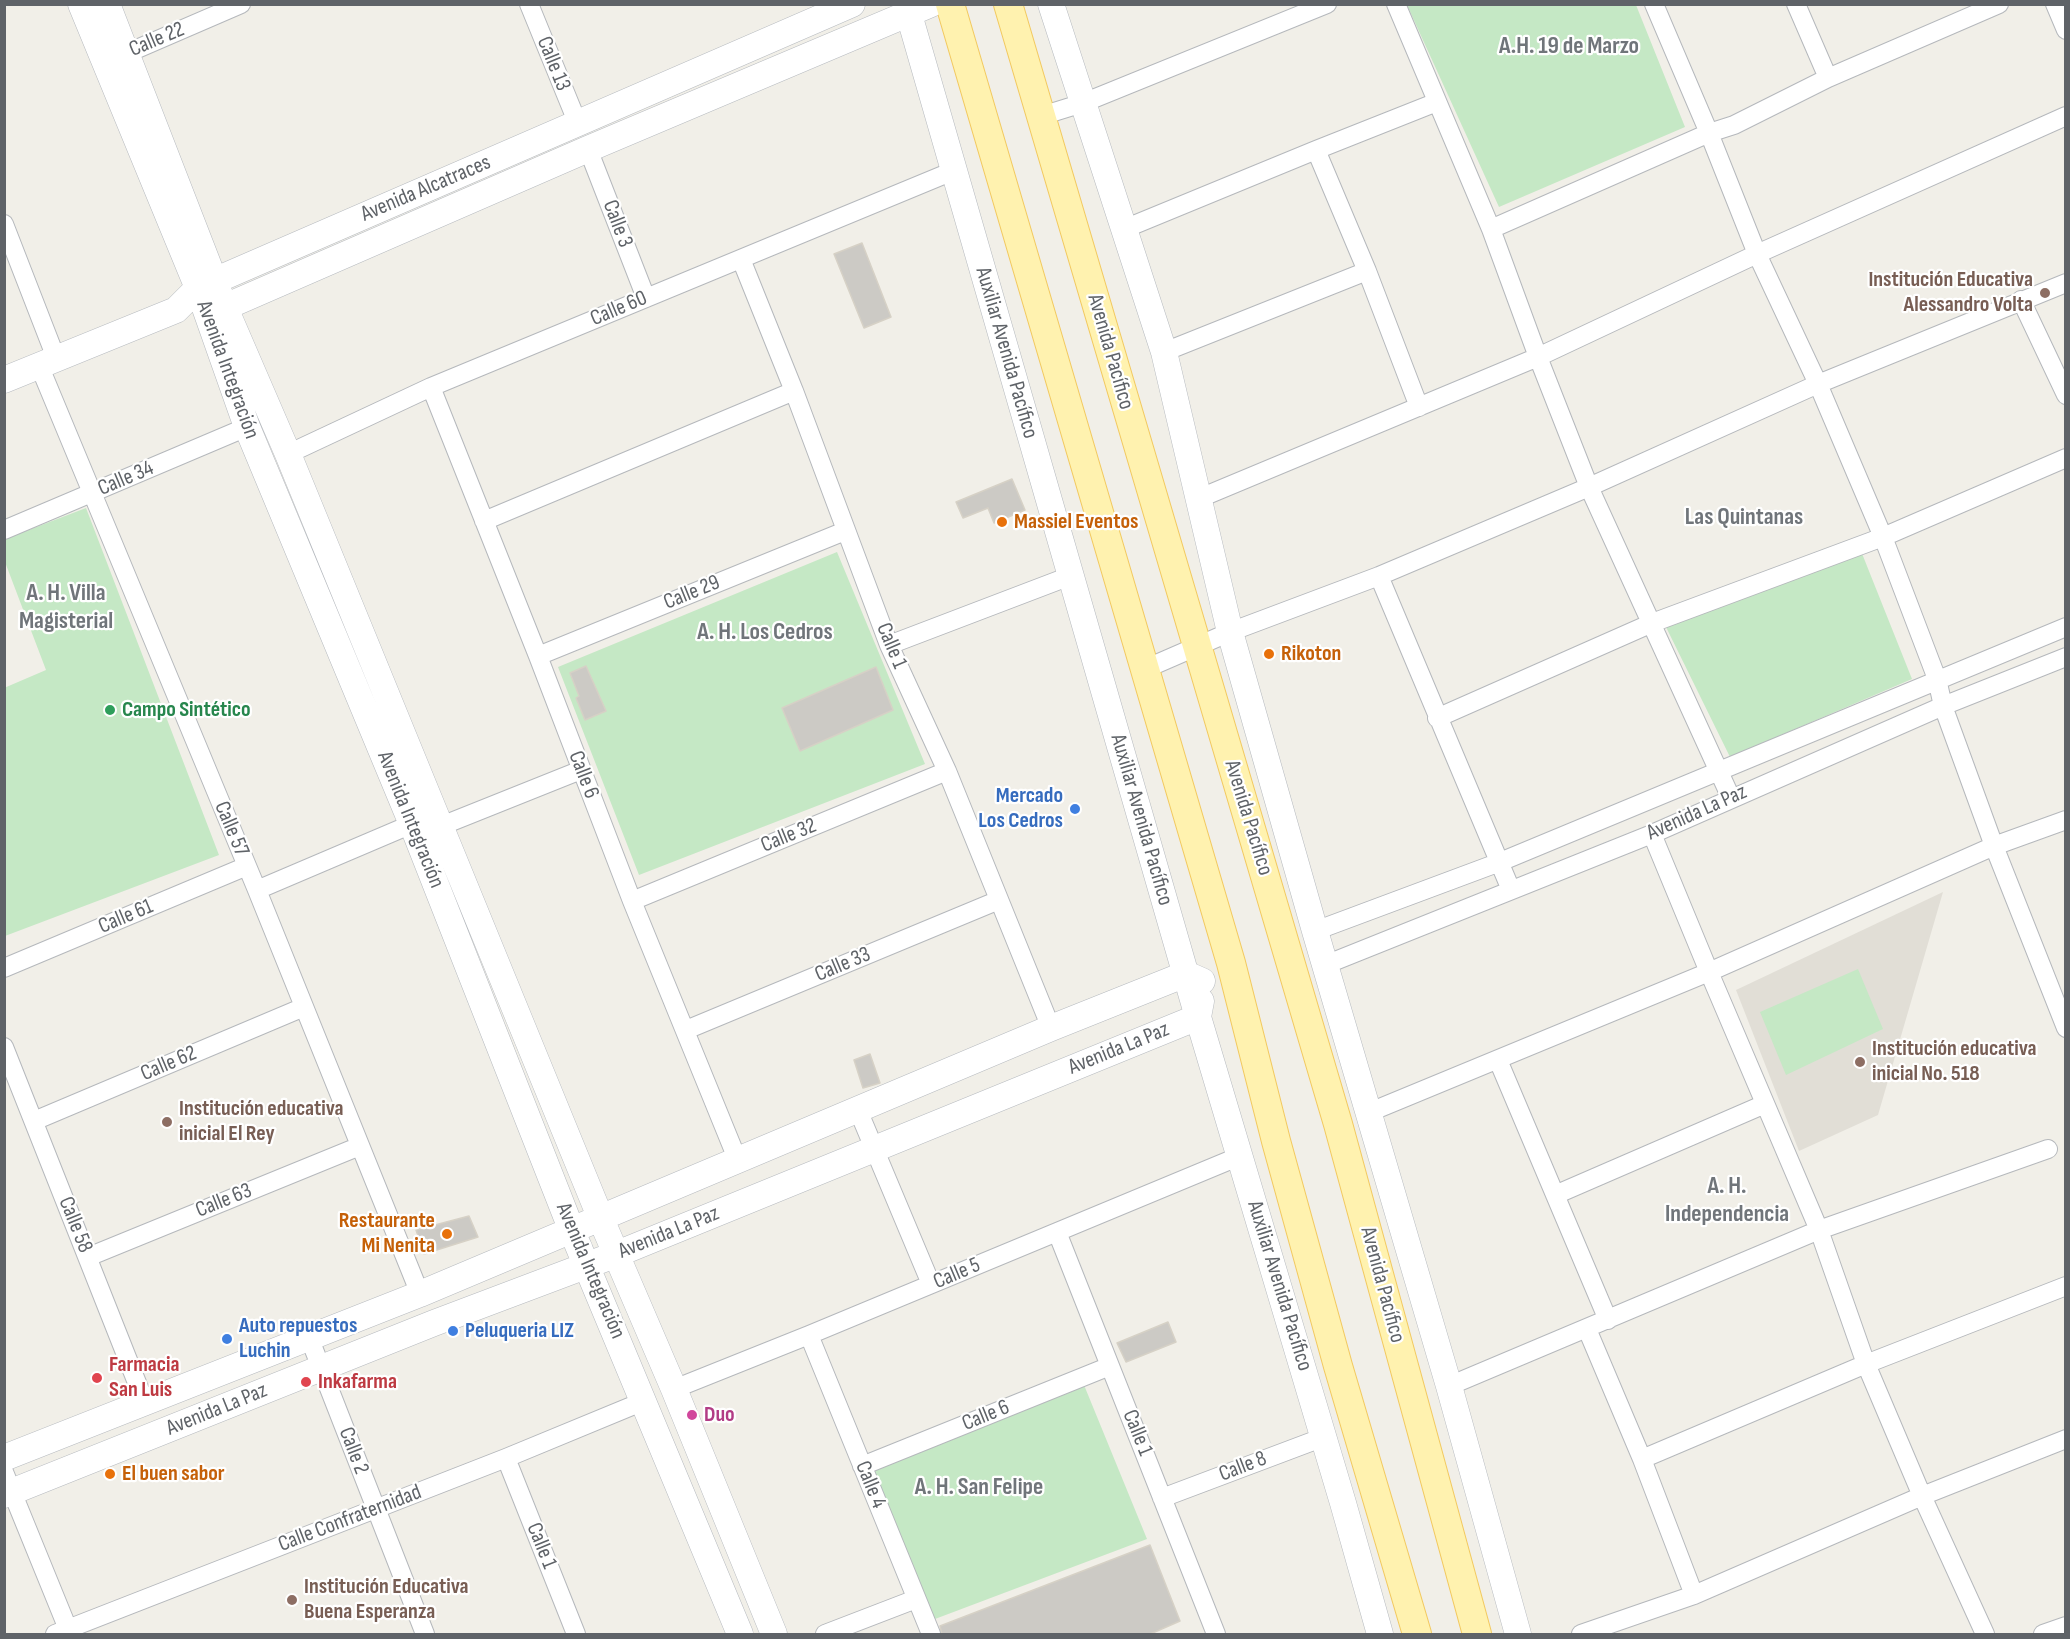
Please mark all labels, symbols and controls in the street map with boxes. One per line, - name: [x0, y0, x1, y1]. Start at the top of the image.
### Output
- street label: Calle 22: [125, 17, 189, 63]
- street label: Calle 13: [530, 33, 576, 95]
- district label: A.H. 19 de Marzo: [1499, 33, 1639, 61]
- street label: Avenida Alcatraces: [357, 150, 495, 228]
- street label: Calle 3: [596, 197, 638, 251]
- street label: Auxiliar Avenida Pacífico: [969, 264, 1043, 442]
- place label: Institución Educativa Alessandro Volta: [1868, 267, 2033, 318]
- street label: Calle 60: [587, 285, 651, 333]
- marker: Institución Educativa Alessandro Volta: [2038, 286, 2052, 300]
- street label: Avenida Pacífico: [1081, 291, 1139, 413]
- street label: Avenida Integración: [190, 297, 264, 443]
- street label: Calle 34: [94, 456, 158, 502]
- district label: Las Quintanas: [1685, 504, 1803, 532]
- place label: Massiel Eventos: [1014, 509, 1138, 535]
- marker: Massiel Eventos: [995, 515, 1009, 529]
- street label: Calle 29: [660, 570, 724, 616]
- district label: A. H. Villa Magisterial: [19, 580, 113, 636]
- district label: A. H. Los Cedros: [697, 619, 833, 647]
- street label: Calle 1: [870, 619, 912, 673]
- place label: Rikoton: [1281, 641, 1341, 667]
- marker: Rikoton: [1262, 647, 1276, 661]
- place label: Campo Sintético: [122, 697, 251, 723]
- marker: Campo Sintético: [103, 703, 117, 717]
- street label: Auxiliar Avenida Pacífico: [1104, 731, 1178, 909]
- street label: Calle 6: [562, 747, 604, 803]
- street label: Avenida Integración: [371, 748, 449, 892]
- street label: Avenida Pacífico: [1218, 757, 1278, 879]
- street label: Avenida La Paz: [1643, 779, 1751, 847]
- place label: Mercado Los Cedros: [978, 783, 1063, 834]
- street label: Calle 57: [208, 798, 254, 860]
- marker: Mercado Los Cedros: [1068, 802, 1082, 816]
- street label: Calle 32: [757, 813, 821, 859]
- street label: Calle 61: [95, 894, 157, 940]
- street label: Calle 33: [811, 942, 875, 988]
- street label: Avenida La Paz: [1065, 1017, 1173, 1081]
- place label: Institución educativa inicial No. 518: [1872, 1036, 2037, 1088]
- street label: Calle 62: [137, 1040, 201, 1088]
- marker: Institución educativa inicial No. 518: [1853, 1055, 1867, 1069]
- place label: Institución educativa inicial El Rey: [179, 1096, 344, 1148]
- marker: Institución educativa inicial El Rey: [160, 1115, 174, 1129]
- district label: A. H. Independencia: [1665, 1173, 1789, 1229]
- street label: Calle 63: [192, 1178, 256, 1224]
- street label: Calle 58: [52, 1193, 98, 1257]
- street label: Auxiliar Avenida Pacífico: [1241, 1198, 1317, 1374]
- street label: Avenida Integración: [550, 1199, 630, 1343]
- street label: Avenida La Paz: [615, 1201, 723, 1265]
- place label: Restaurante Mi Nenita: [339, 1208, 435, 1260]
- street label: Avenida Pacífico: [1354, 1224, 1410, 1346]
- marker: Restaurante Mi Nenita: [440, 1227, 454, 1241]
- street label: Calle 5: [930, 1252, 984, 1296]
- place label: Auto repuestos Luchin: [239, 1313, 357, 1364]
- place label: Peluqueria LIZ: [465, 1318, 574, 1344]
- marker: Peluqueria LIZ: [446, 1324, 460, 1338]
- marker: Auto repuestos Luchin: [220, 1332, 234, 1346]
- place label: Farmacia San Luis: [109, 1352, 180, 1404]
- place label: Inkafarma: [318, 1369, 397, 1395]
- marker: Farmacia San Luis: [90, 1371, 104, 1385]
- marker: Inkafarma: [299, 1375, 313, 1389]
- street label: Avenida La Paz: [163, 1378, 271, 1442]
- street label: Calle 6: [958, 1395, 1014, 1437]
- place label: Duo: [704, 1402, 735, 1428]
- street label: Calle 1: [1116, 1406, 1158, 1460]
- marker: Duo: [685, 1408, 699, 1422]
- street label: Calle 2: [332, 1424, 374, 1478]
- street label: Calle 8: [1215, 1446, 1271, 1488]
- street label: Calle 4: [849, 1458, 891, 1512]
- place label: El buen sabor: [122, 1461, 225, 1487]
- marker: El buen sabor: [103, 1467, 117, 1481]
- district label: A. H. San Felipe: [915, 1474, 1043, 1502]
- street label: Calle Confraternidad: [275, 1480, 425, 1558]
- street label: Calle 1: [520, 1519, 562, 1573]
- place label: Institución Educativa Buena Esperanza: [304, 1574, 469, 1626]
- marker: Institución Educativa Buena Esperanza: [285, 1593, 299, 1607]

